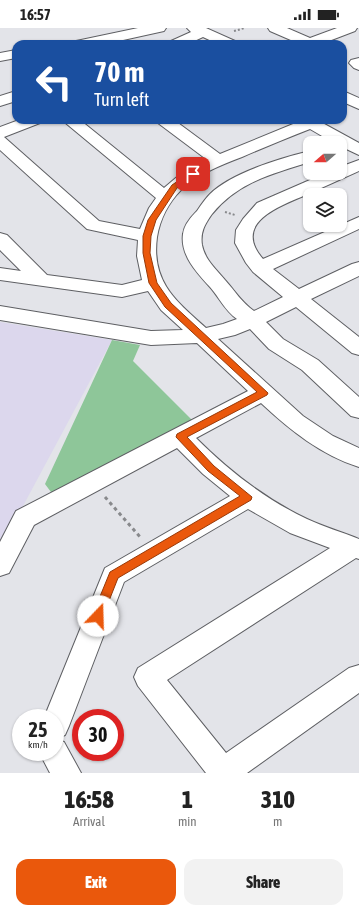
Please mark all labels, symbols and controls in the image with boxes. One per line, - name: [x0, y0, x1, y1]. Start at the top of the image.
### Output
- text: 16:57: [20, 6, 51, 23]
- icon: left: [28, 56, 80, 108]
- text: 70 m: [94, 56, 144, 88]
- text: Turn left: [94, 89, 149, 110]
- north arrow: [303, 136, 347, 180]
- map controls: [303, 136, 347, 232]
- pin: [176, 157, 210, 191]
- icon: arrive: [182, 163, 204, 185]
- button: layers: [303, 188, 347, 232]
- position arrow: [77, 595, 119, 637]
- speed limit sign: 30: [72, 709, 124, 761]
- text: 25: [29, 718, 47, 741]
- text: km/h: [28, 739, 48, 750]
- text: 16:58: [64, 786, 114, 813]
- text: 1: [182, 786, 193, 813]
- text: 310: [261, 786, 295, 813]
- text: Arrival: [73, 814, 105, 829]
- text: min: [178, 814, 197, 829]
- text: m: [273, 814, 282, 829]
- button: Exit: [16, 859, 176, 905]
- button: Share: [184, 859, 343, 905]

